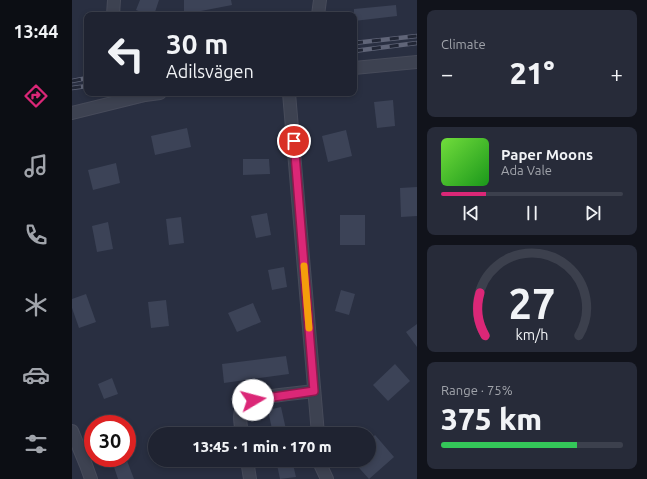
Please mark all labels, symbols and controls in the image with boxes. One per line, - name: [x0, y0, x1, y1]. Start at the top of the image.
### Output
- text: 13:44: [13, 21, 59, 41]
- icon: left: [100, 28, 152, 80]
- text: 30 m: [166, 28, 228, 59]
- text: Climate: [441, 37, 486, 51]
- text: 21°: [510, 56, 554, 90]
- text: Adilsvägen: [166, 61, 254, 81]
- text: −: [441, 61, 453, 86]
- text: +: [611, 61, 623, 86]
- icon: directions: [22, 82, 50, 110]
- pin: [277, 124, 311, 158]
- icon: arrive: [283, 130, 305, 152]
- text: Paper Moons: [501, 146, 593, 163]
- icon: music: [22, 152, 50, 180]
- text: Ada Vale: [501, 163, 552, 177]
- icon: previous: [460, 202, 482, 224]
- icon: pause: [521, 202, 543, 224]
- icon: next: [582, 202, 604, 224]
- icon: phone: [22, 221, 50, 249]
- text: 27: [509, 280, 555, 327]
- icon: climate: [22, 291, 50, 319]
- text: km/h: [516, 327, 548, 343]
- icon: car: [22, 361, 50, 389]
- position arrow: [232, 379, 274, 421]
- text: Range · 75%: [441, 383, 513, 397]
- text: 375 km: [441, 402, 542, 436]
- speed limit sign: 30: [84, 415, 136, 467]
- icon: filters: [22, 430, 50, 458]
- text: 13:45 · 1 min · 170 m: [192, 438, 332, 455]

